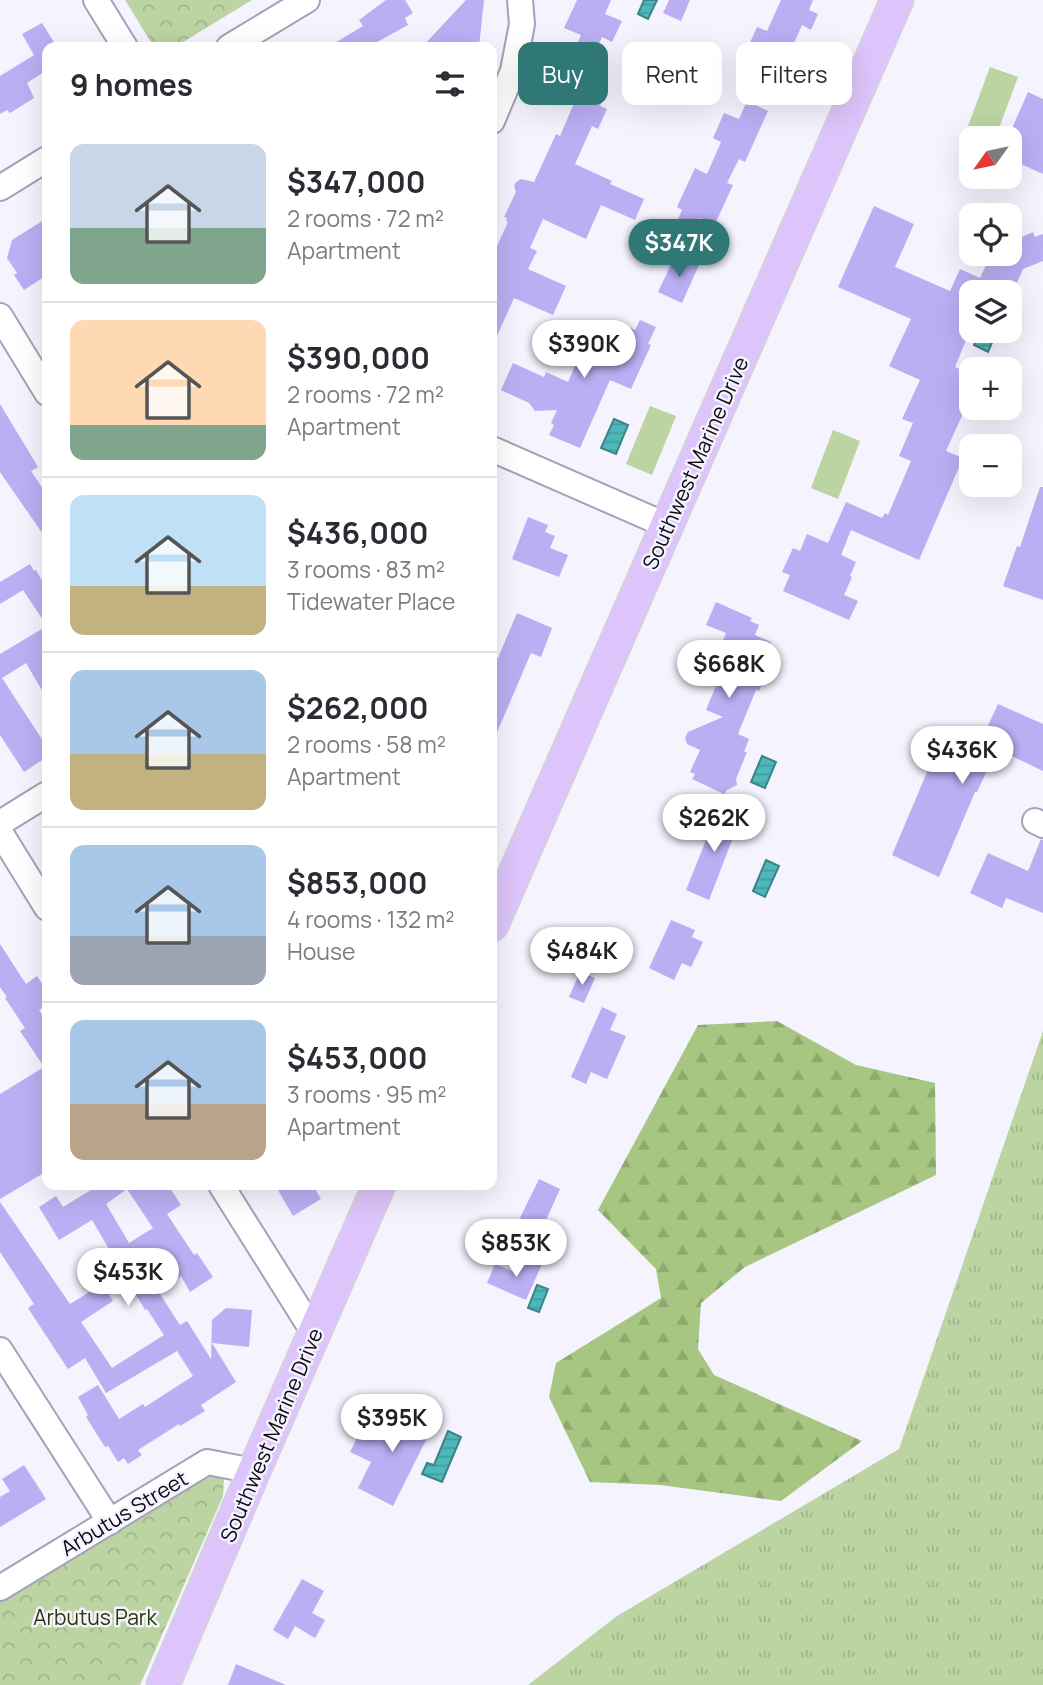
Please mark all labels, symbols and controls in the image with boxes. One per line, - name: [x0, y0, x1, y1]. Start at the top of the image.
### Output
- chip: Buy: [518, 42, 608, 105]
- chip: Rent: [622, 42, 722, 105]
- chip: Filters: [736, 42, 852, 105]
- text: 9 homes: [70, 64, 193, 105]
- icon: filters: [431, 65, 469, 103]
- north arrow: [959, 126, 1022, 189]
- map controls: [959, 126, 1022, 497]
- text: $347,000: [287, 161, 425, 202]
- icon: home: [126, 172, 210, 256]
- text: 2 rooms · 72 m²: [287, 202, 444, 234]
- button: locate: [959, 203, 1022, 266]
- pin: $347K: [630, 219, 728, 279]
- text: $347K: [645, 226, 713, 258]
- text: Apartment: [287, 234, 401, 266]
- button: layers: [959, 280, 1022, 343]
- pin: $390K: [535, 320, 633, 380]
- text: $390K: [548, 327, 620, 359]
- text: $390,000: [287, 337, 430, 378]
- icon: home: [126, 348, 210, 432]
- street label: Southwest Marine Drive: [635, 352, 755, 574]
- button: +: [959, 357, 1022, 420]
- text: 2 rooms · 72 m²: [287, 378, 444, 410]
- text: Apartment: [287, 410, 401, 442]
- button: −: [959, 434, 1022, 497]
- text: $436,000: [287, 512, 429, 553]
- icon: home: [126, 523, 210, 607]
- text: 3 rooms · 83 m²: [287, 553, 445, 585]
- text: Tidewater Place: [287, 585, 455, 617]
- pin: $668K: [680, 640, 778, 700]
- text: $668K: [693, 647, 765, 679]
- text: $262,000: [287, 687, 429, 728]
- icon: home: [126, 698, 210, 782]
- pin: $436K: [913, 726, 1011, 786]
- text: 2 rooms · 58 m²: [287, 728, 446, 760]
- text: $436K: [927, 733, 998, 765]
- text: Apartment: [287, 760, 401, 792]
- pin: $262K: [665, 794, 763, 854]
- text: $262K: [678, 801, 750, 833]
- text: $853,000: [287, 862, 428, 903]
- icon: home: [126, 873, 210, 957]
- text: 4 rooms · 132 m²: [287, 903, 455, 935]
- pin: $484K: [533, 928, 631, 987]
- text: $484K: [546, 934, 618, 966]
- text: House: [287, 935, 356, 967]
- text: $453,000: [287, 1037, 427, 1078]
- icon: home: [126, 1048, 210, 1132]
- text: 3 rooms · 95 m²: [287, 1078, 446, 1110]
- text: Apartment: [287, 1110, 401, 1142]
- pin: $853K: [467, 1220, 565, 1279]
- text: $853K: [481, 1226, 551, 1258]
- pin: $453K: [79, 1248, 177, 1308]
- text: $453K: [93, 1255, 163, 1287]
- street label: Southwest Marine Drive: [213, 1324, 329, 1546]
- pin: $395K: [343, 1394, 441, 1454]
- text: $395K: [357, 1401, 427, 1433]
- street label: Arbutus Street: [55, 1464, 193, 1562]
- park label: Arbutus Park: [33, 1603, 157, 1631]

